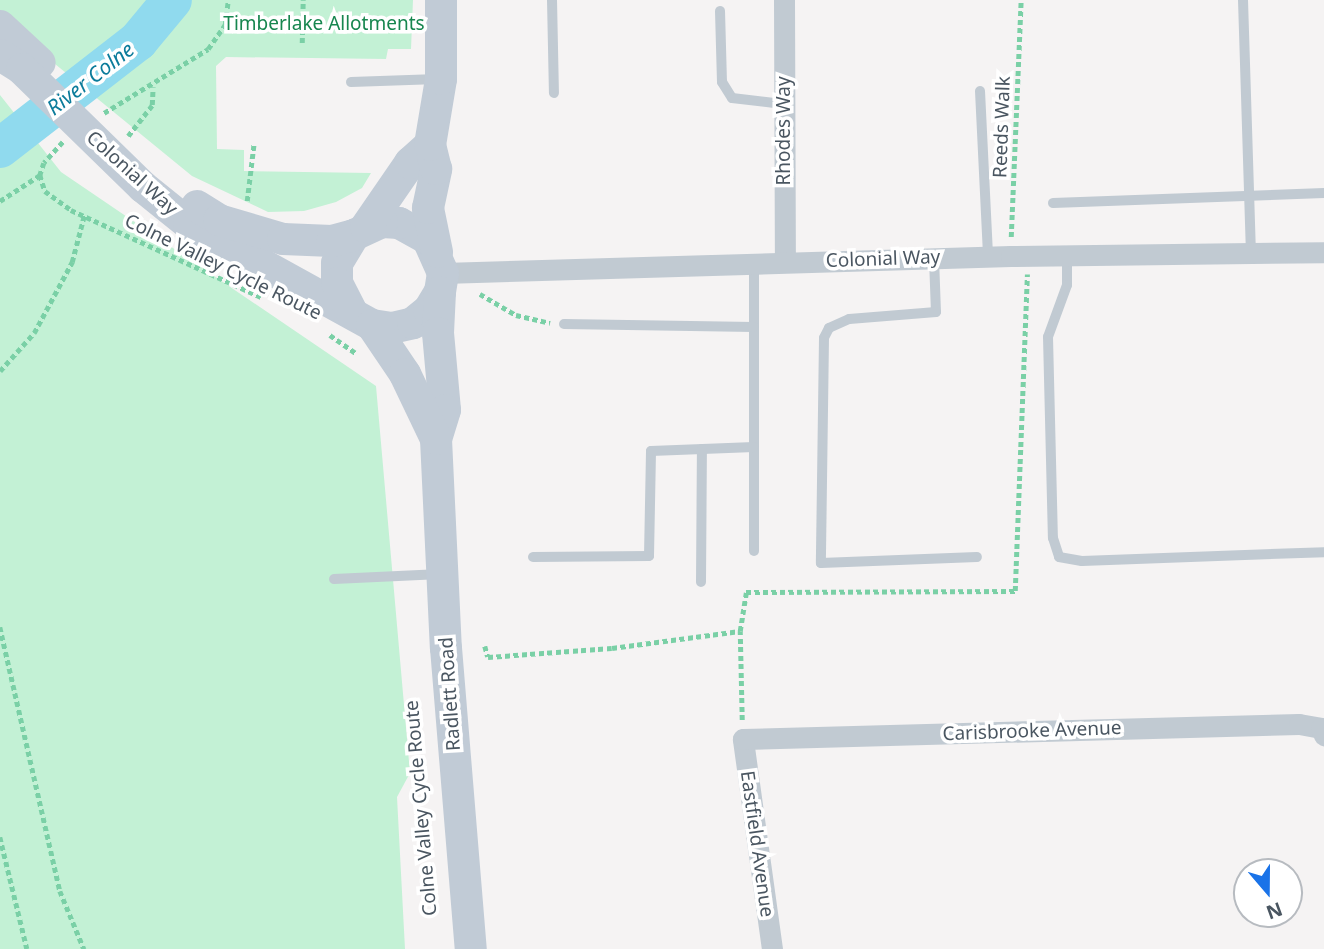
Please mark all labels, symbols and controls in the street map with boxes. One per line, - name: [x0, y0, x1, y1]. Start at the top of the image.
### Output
- park label: Timberlake Allotments: [223, 13, 425, 35]
- water label: River Colne: [41, 36, 139, 120]
- street label: Rhodes Way: [773, 76, 795, 186]
- street label: Reeds Walk: [989, 76, 1015, 178]
- street label: Colonial Way: [82, 126, 182, 220]
- street label: Colne Valley Cycle Route: [121, 209, 325, 325]
- street label: Colonial Way: [825, 246, 941, 272]
- street label: Radlett Road: [435, 636, 465, 752]
- street label: Colne Valley Cycle Route: [400, 699, 442, 917]
- street label: Carisbrooke Avenue: [942, 716, 1122, 746]
- street label: Eastfield Avenue: [735, 769, 779, 919]
- north arrow: [1233, 858, 1303, 928]
- text: N: [1263, 896, 1286, 926]

